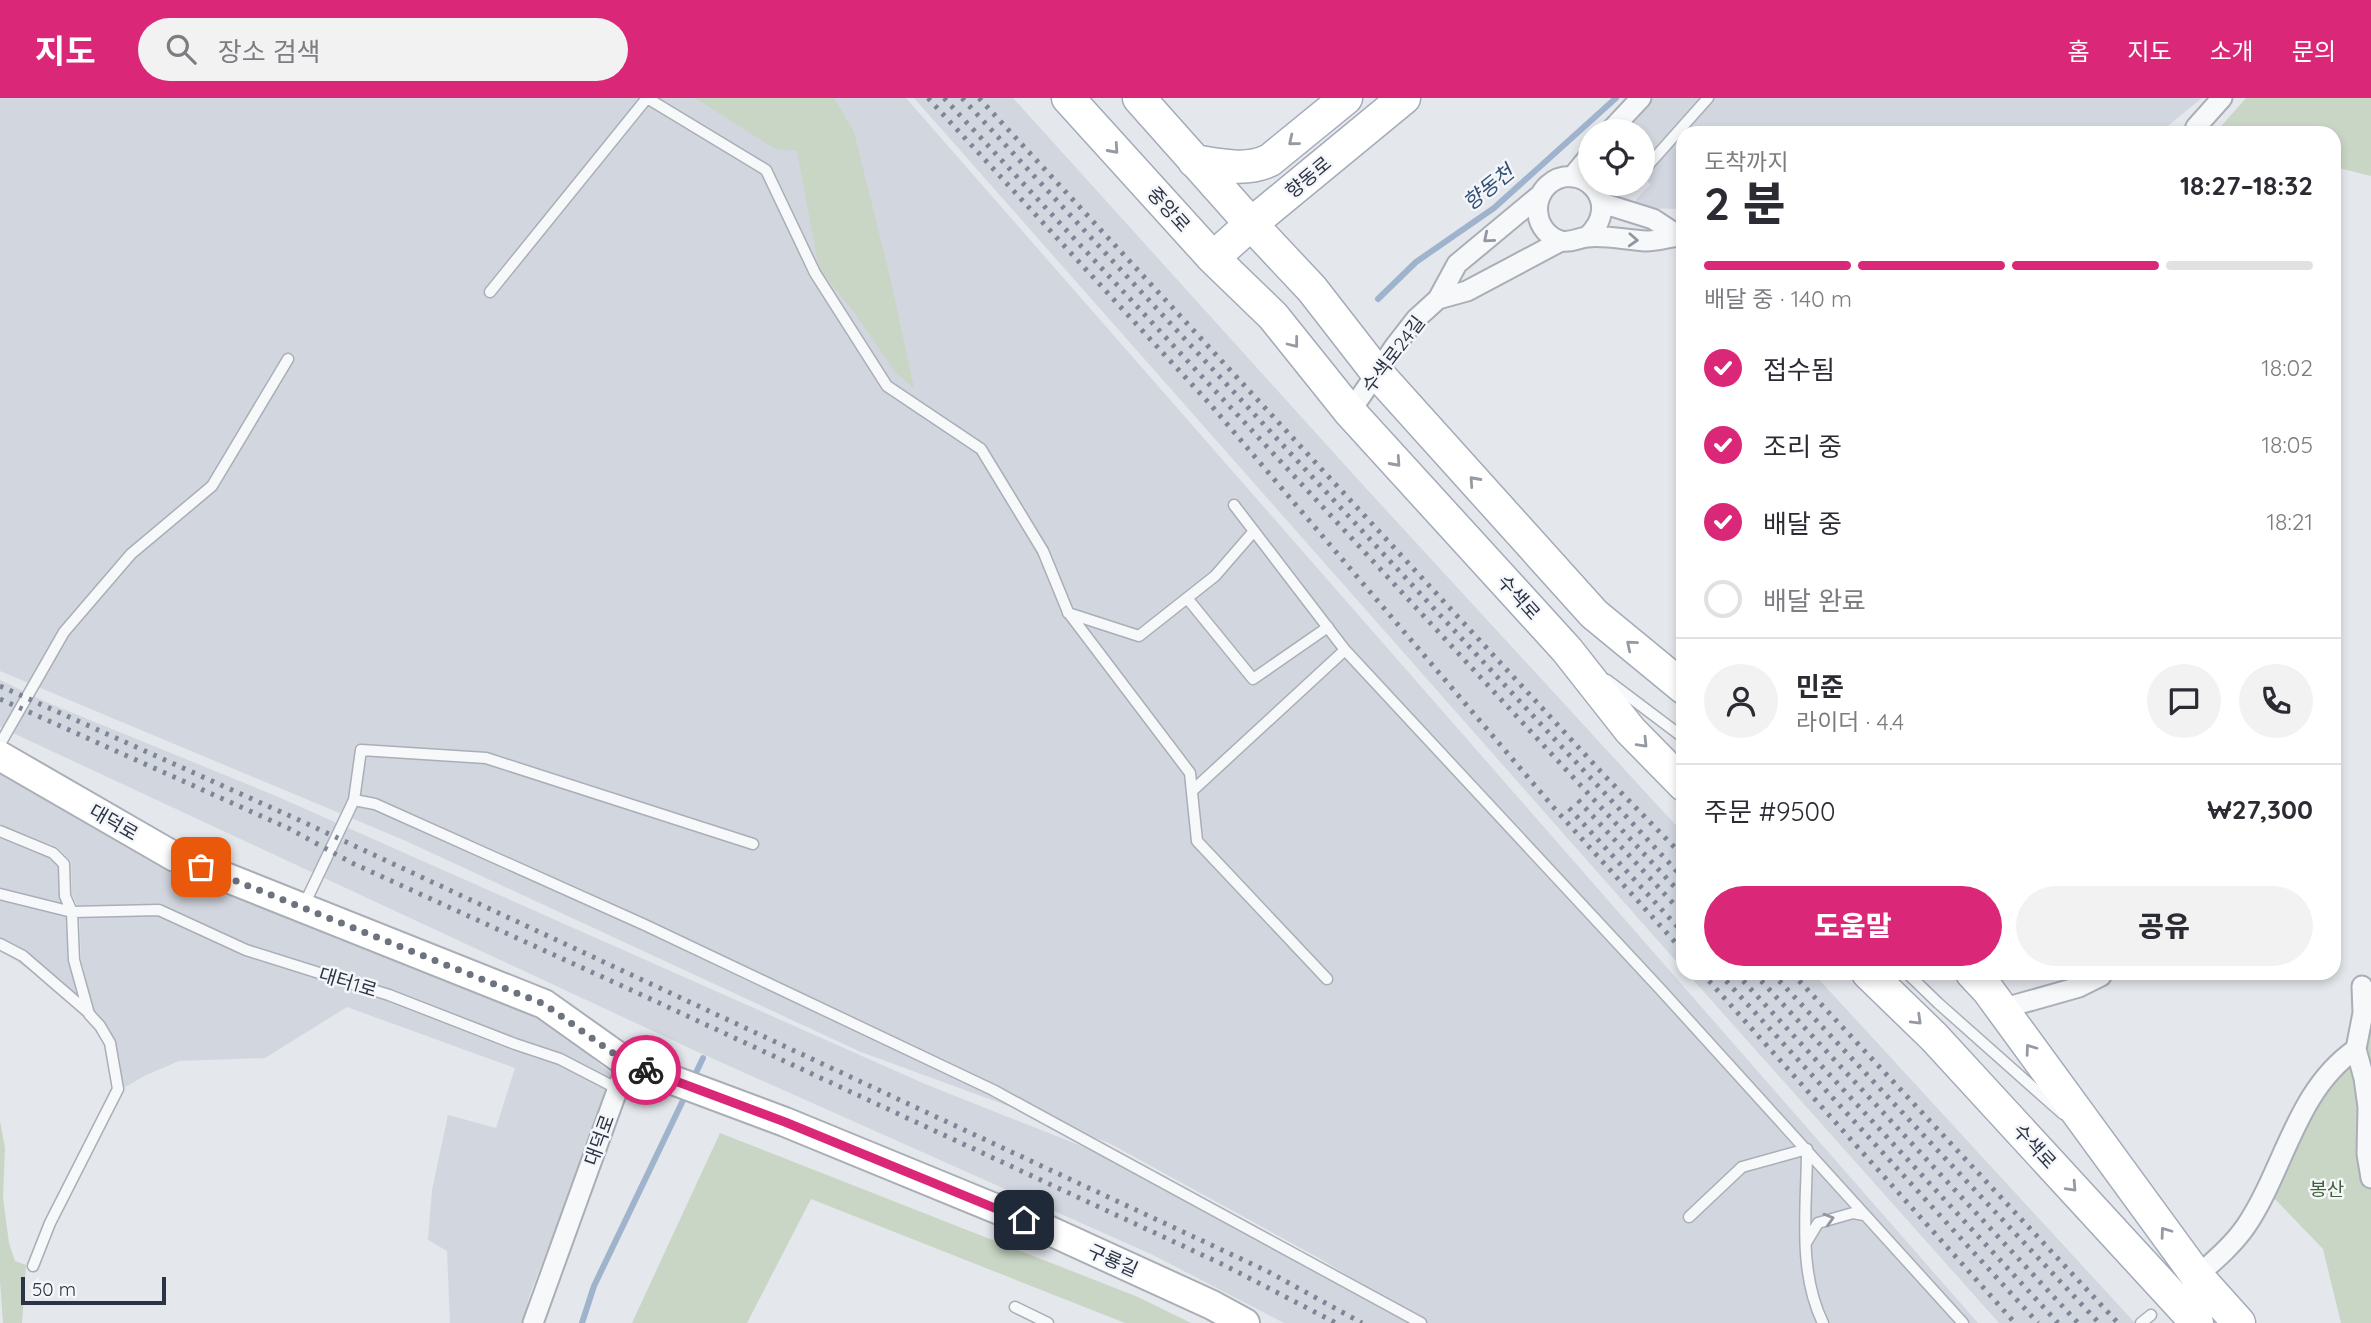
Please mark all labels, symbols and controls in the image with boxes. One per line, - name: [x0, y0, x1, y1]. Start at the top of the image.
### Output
- search box: [138, 18, 628, 81]
- text: 지도: [35, 30, 96, 71]
- icon: search: [162, 30, 200, 68]
- text: 장소 검색: [218, 35, 321, 68]
- text: 홈: [2067, 36, 2089, 66]
- text: 지도: [2127, 36, 2172, 66]
- text: 소개: [2210, 36, 2254, 66]
- text: 문의: [2292, 36, 2336, 66]
- map controls: [1578, 119, 1655, 196]
- button: locate: [1578, 119, 1655, 196]
- one-way arrow: [1289, 133, 1302, 145]
- one-way arrow: [1106, 141, 1118, 154]
- text: 도착까지: [1704, 147, 1789, 176]
- street label: 향동로: [1280, 151, 1336, 203]
- water label: 향동천: [1457, 157, 1521, 215]
- text: 18:27–18:32: [2180, 169, 2313, 202]
- text: 2 분: [1704, 174, 1785, 232]
- street label: 중앙로: [1143, 181, 1195, 237]
- one-way arrow: [1483, 230, 1496, 242]
- one-way arrow: [1628, 232, 1639, 247]
- text: 배달 중 · 140 m: [1704, 284, 1852, 313]
- street label: 수색로24길: [1356, 311, 1430, 397]
- one-way arrow: [1286, 336, 1299, 348]
- icon: check: [1704, 349, 1742, 387]
- text: 접수됨: [1763, 353, 1835, 386]
- text: 18:02: [2261, 353, 2313, 382]
- icon: check: [1704, 426, 1742, 464]
- text: 조리 중: [1763, 430, 1842, 463]
- text: 18:05: [2262, 430, 2313, 459]
- one-way arrow: [1388, 454, 1400, 467]
- one-way arrow: [1470, 476, 1482, 489]
- icon: check: [1704, 503, 1742, 541]
- text: 배달 중: [1763, 507, 1842, 540]
- text: 18:21: [2267, 507, 2313, 536]
- street label: 수색로: [1493, 569, 1545, 625]
- text: 배달 완료: [1763, 584, 1866, 617]
- one-way arrow: [1626, 641, 1639, 653]
- button: person: [1704, 664, 1778, 738]
- button: chat: [2147, 664, 2221, 738]
- button: phone: [2239, 664, 2313, 738]
- text: 민준: [1796, 670, 1844, 703]
- text: 라이더 · 4.4: [1796, 707, 1904, 736]
- one-way arrow: [1635, 735, 1648, 748]
- text: ₩27,300: [2207, 793, 2313, 826]
- text: 주문 #9500: [1704, 795, 1836, 828]
- street label: 대덕로: [85, 798, 143, 846]
- pin: [171, 837, 231, 897]
- icon: bag: [182, 848, 220, 886]
- button: 도움말: [1704, 886, 2002, 966]
- button: 공유: [2016, 886, 2313, 966]
- street label: 대터1로: [316, 962, 380, 1002]
- one-way arrow: [1909, 1012, 1922, 1025]
- courier: [611, 1035, 681, 1105]
- one-way arrow: [2026, 1044, 2039, 1057]
- icon: bike: [627, 1051, 665, 1089]
- street label: 대덕로: [579, 1111, 619, 1169]
- street label: 수색로: [2008, 1119, 2062, 1173]
- park label: 봉산: [2310, 1177, 2344, 1201]
- one-way arrow: [2064, 1179, 2076, 1192]
- pin: [994, 1190, 1054, 1250]
- icon: home: [1005, 1201, 1043, 1239]
- one-way arrow: [1823, 1213, 1835, 1228]
- one-way arrow: [2161, 1228, 2173, 1240]
- street label: 구룡길: [1084, 1238, 1142, 1282]
- scale bar: [21, 1274, 166, 1306]
- text: 50 m: [32, 1277, 76, 1301]

